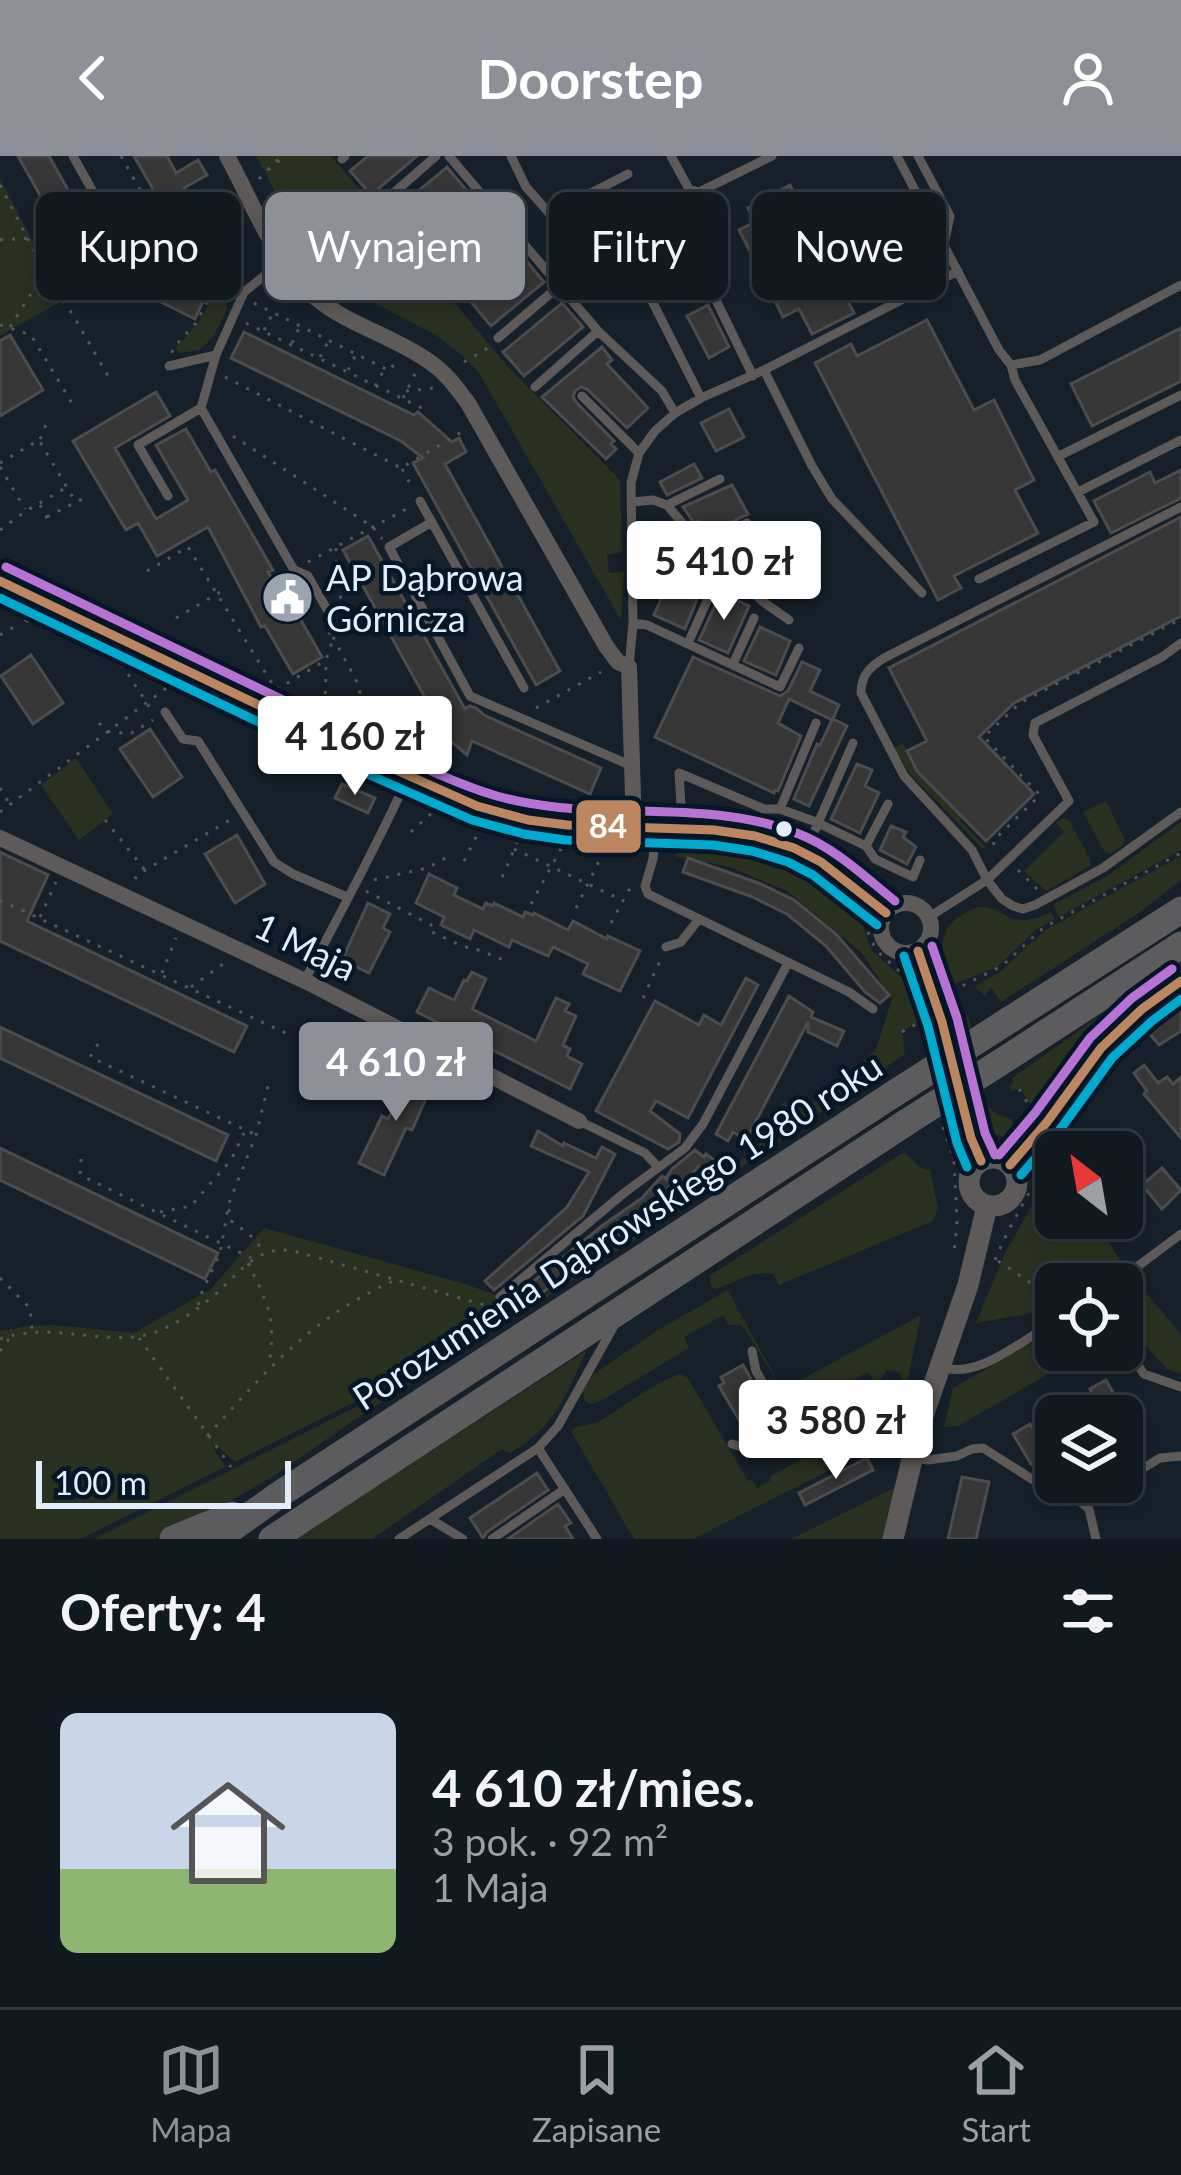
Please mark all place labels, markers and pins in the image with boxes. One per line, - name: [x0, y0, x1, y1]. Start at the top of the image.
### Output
- pin: 5 410 zł: [600, 521, 848, 623]
- place label: AP Dąbrowa Górnicza: [326, 555, 524, 640]
- public building icon: AP Dąbrowa Górnicza: [259, 570, 315, 626]
- pin: 4 160 zł: [231, 696, 479, 798]
- unlabelled marker: [773, 818, 795, 840]
- pin: 4 610 zł: [272, 1022, 520, 1124]
- pin: 3 580 zł: [712, 1380, 960, 1482]

